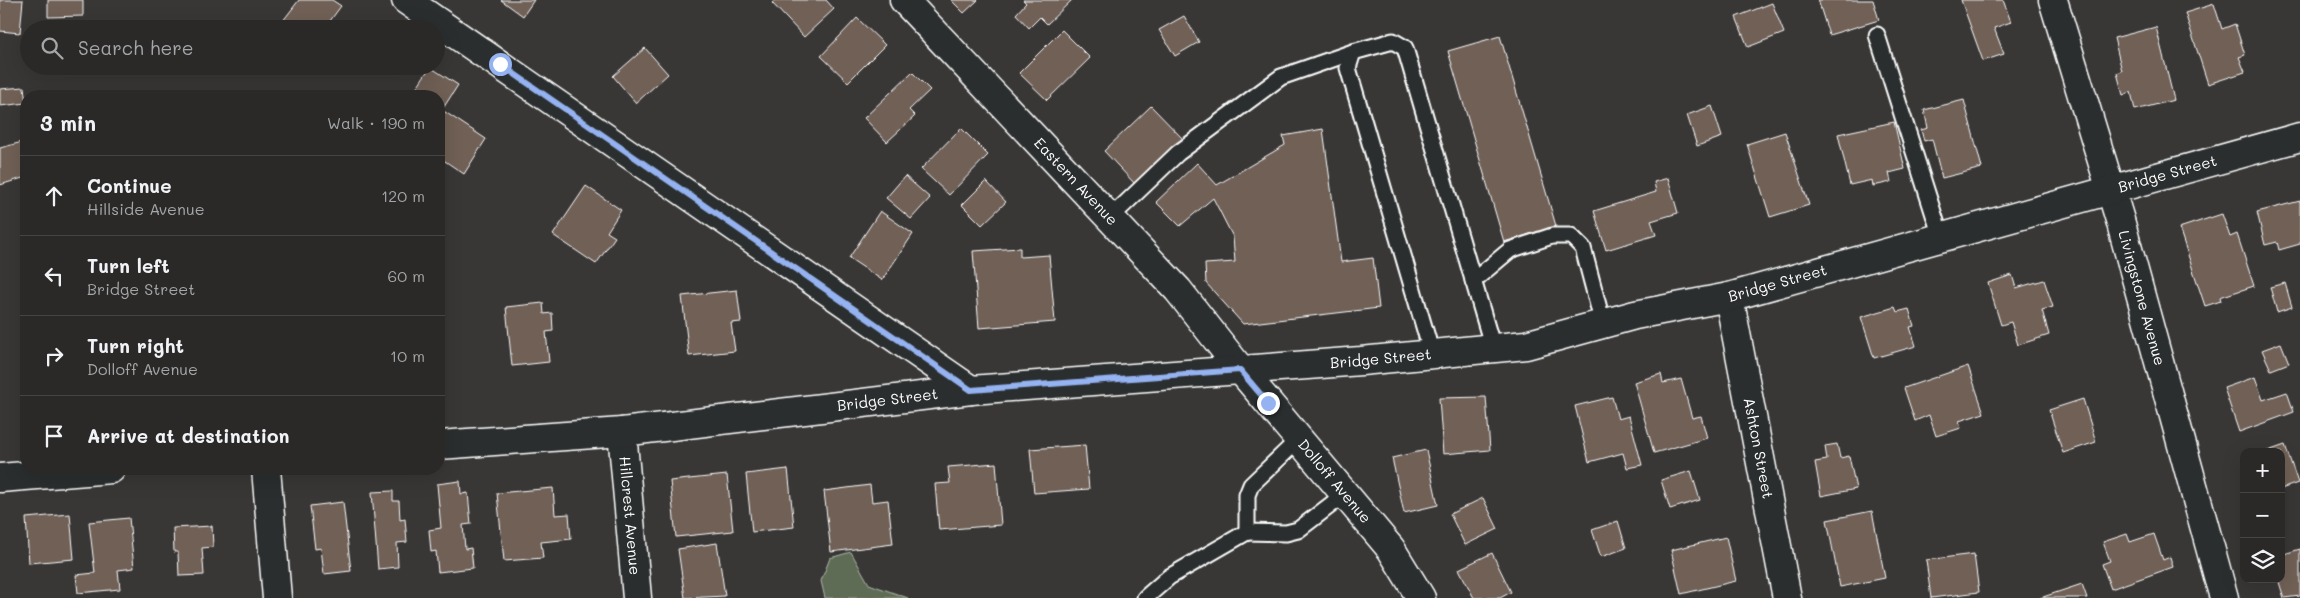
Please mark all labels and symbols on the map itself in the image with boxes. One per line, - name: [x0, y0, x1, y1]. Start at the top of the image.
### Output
- route start: [489, 53, 512, 76]
- street label: Eastern Avenue: [1030, 133, 1123, 229]
- street label: Bridge Street: [2116, 150, 2219, 196]
- street label: Livingstone Avenue: [2114, 228, 2171, 368]
- street label: Bridge Street: [1726, 259, 1829, 306]
- street label: Bridge Street: [1329, 343, 1432, 372]
- street label: Bridge Street: [836, 383, 939, 415]
- route end: [1257, 392, 1280, 415]
- street label: Ashton Street: [1740, 396, 1779, 500]
- street label: Dolloff Avenue: [1294, 434, 1376, 527]
- street label: Hillcrest Avenue: [615, 455, 646, 576]

